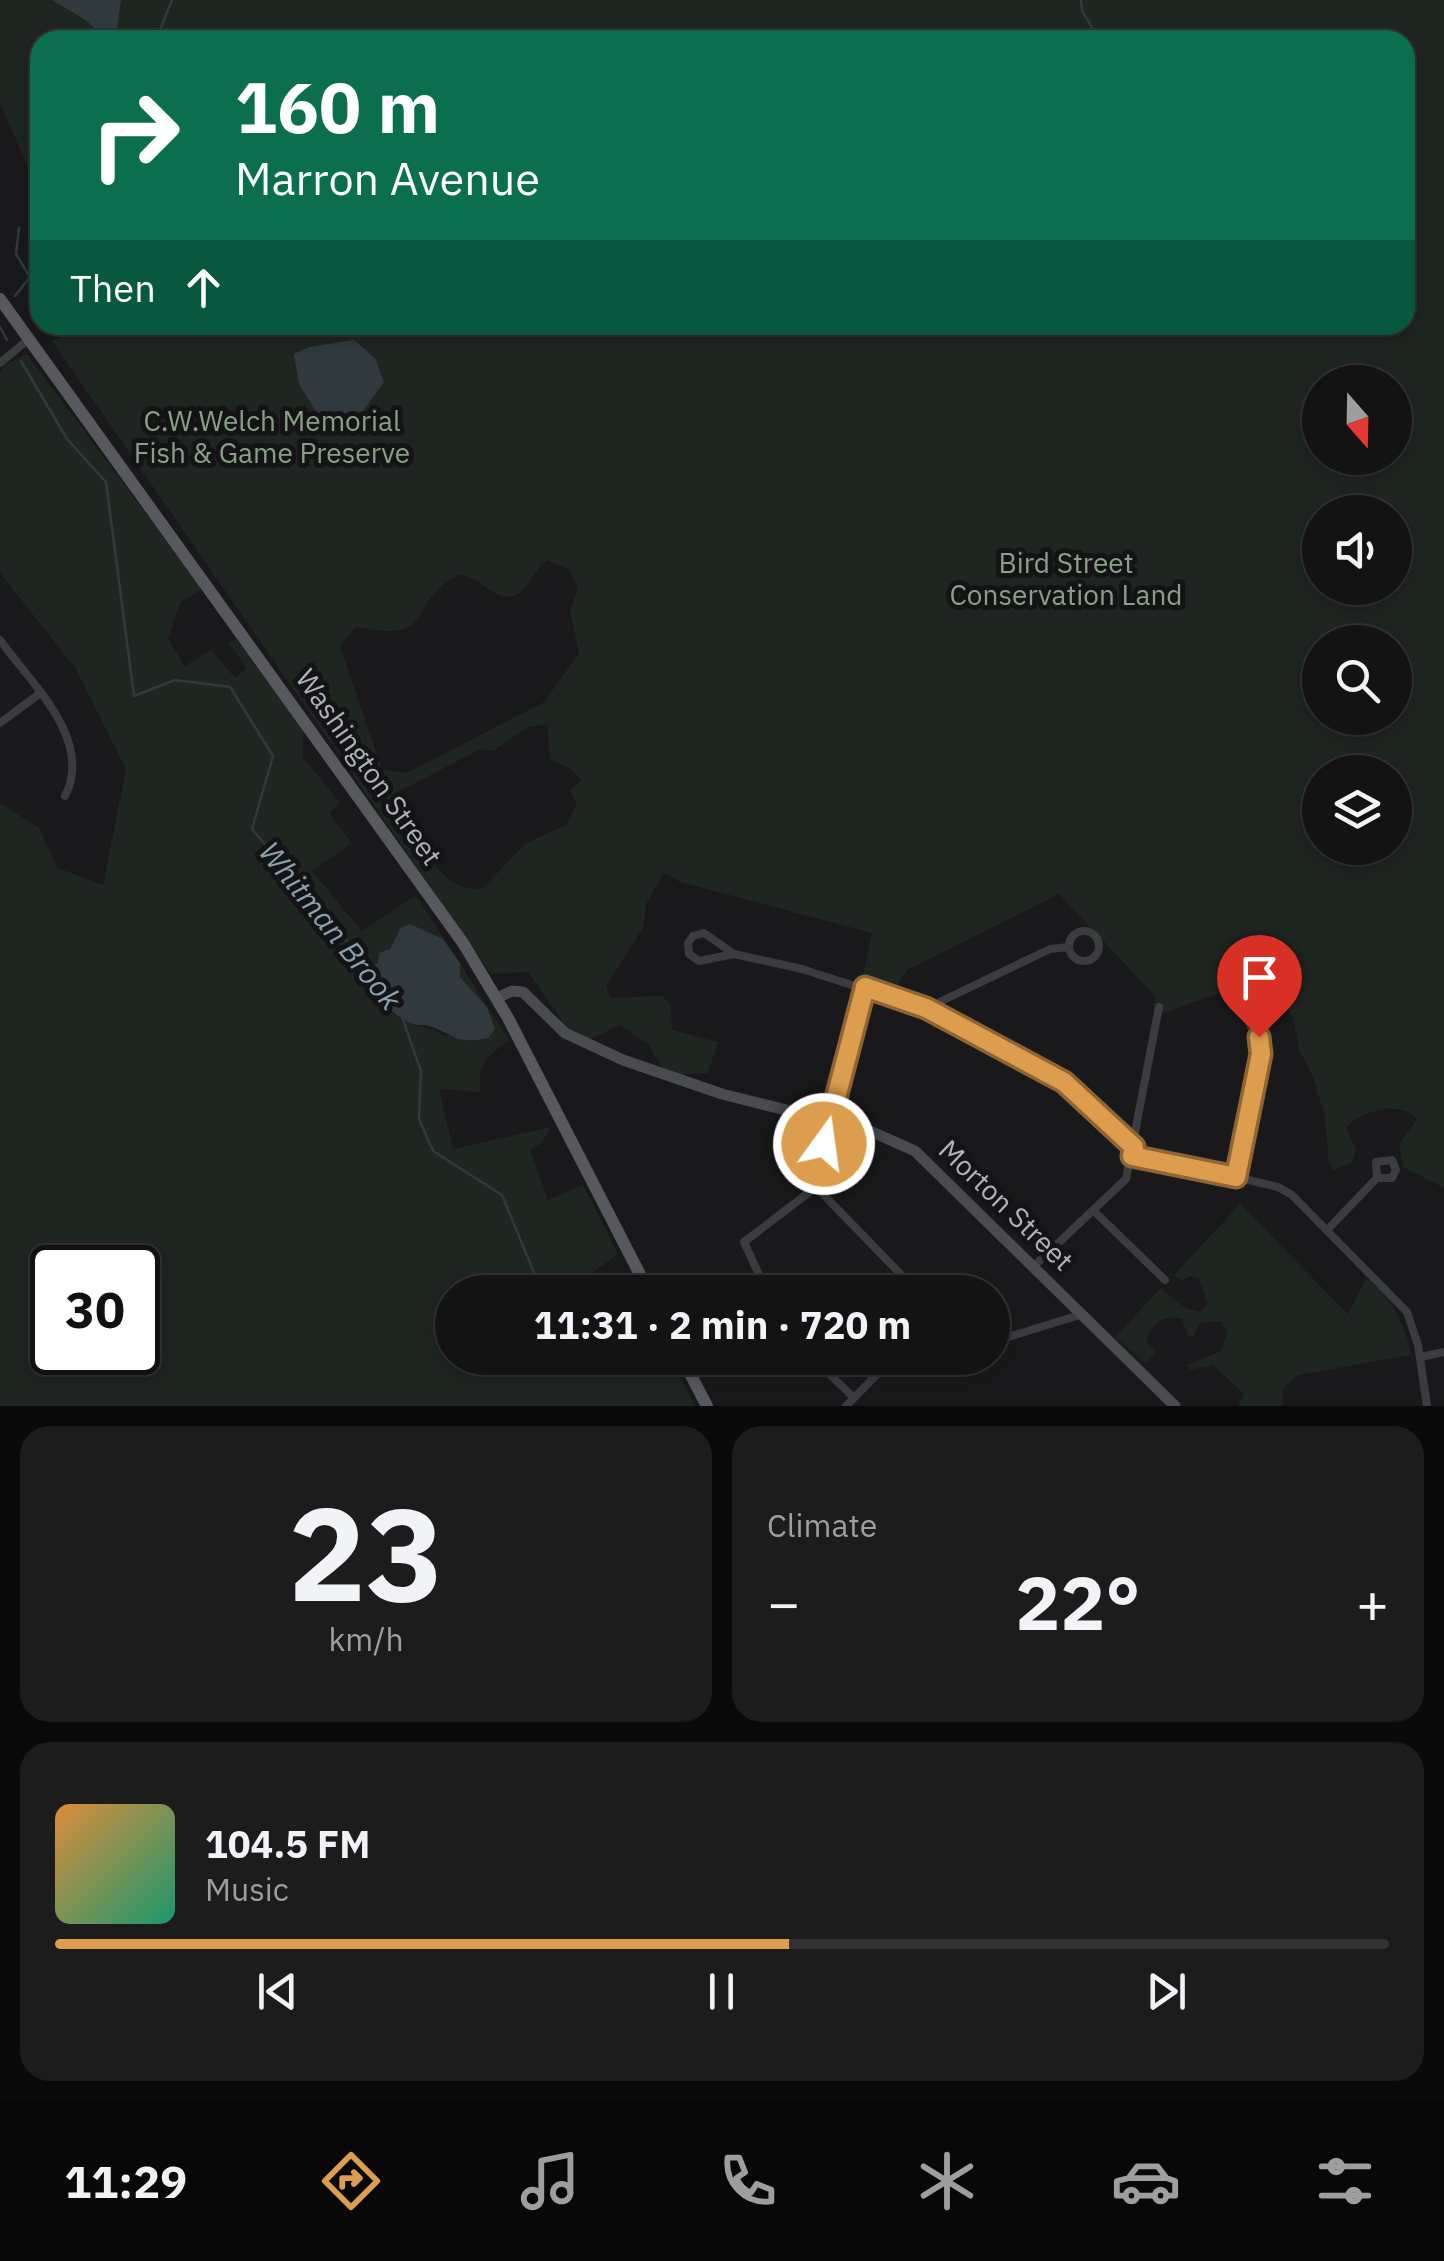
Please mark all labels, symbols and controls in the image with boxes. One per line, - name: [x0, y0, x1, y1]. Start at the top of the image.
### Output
- text: 160 m: [235, 61, 440, 152]
- icon: right: [70, 70, 200, 200]
- text: Marron Avenue: [235, 149, 540, 207]
- icon: ahead: [176, 260, 231, 315]
- text: Then: [70, 263, 156, 312]
- north arrow: [1302, 365, 1412, 475]
- map controls: [1302, 365, 1412, 865]
- park label: C.W.Welch Memorial Fish & Game Preserve: [134, 402, 410, 471]
- button: sound: [1302, 495, 1412, 605]
- park label: Bird Street Conservation Land: [949, 544, 1183, 613]
- button: search: [1302, 625, 1412, 735]
- street label: Washington Street: [288, 661, 451, 872]
- button: layers: [1302, 755, 1412, 865]
- water label: Whitman Brook: [251, 833, 411, 1017]
- pin: [1217, 935, 1302, 1038]
- icon: arrive: [1232, 950, 1287, 1005]
- position arrow: [772, 1092, 876, 1196]
- street label: Morton Street: [931, 1131, 1082, 1278]
- speed limit sign: 30: [30, 1245, 160, 1375]
- text: 11:31 · 2 min · 720 m: [534, 1300, 911, 1349]
- text: 23: [288, 1468, 444, 1637]
- text: Climate: [767, 1504, 877, 1546]
- text: 22°: [1015, 1553, 1141, 1651]
- text: −: [767, 1567, 800, 1638]
- text: +: [1356, 1567, 1389, 1638]
- text: km/h: [328, 1618, 404, 1660]
- text: 104.5 FM: [205, 1819, 370, 1868]
- text: Music: [205, 1868, 289, 1910]
- icon: previous: [250, 1964, 305, 2019]
- icon: pause: [694, 1964, 749, 2019]
- icon: next: [1139, 1964, 1194, 2019]
- icon: directions: [316, 2146, 386, 2216]
- icon: music: [515, 2146, 585, 2216]
- icon: phone: [713, 2146, 783, 2216]
- icon: climate: [912, 2146, 982, 2216]
- icon: car: [1111, 2146, 1181, 2216]
- icon: filters: [1310, 2146, 1380, 2216]
- text: 11:29: [64, 2152, 187, 2210]

